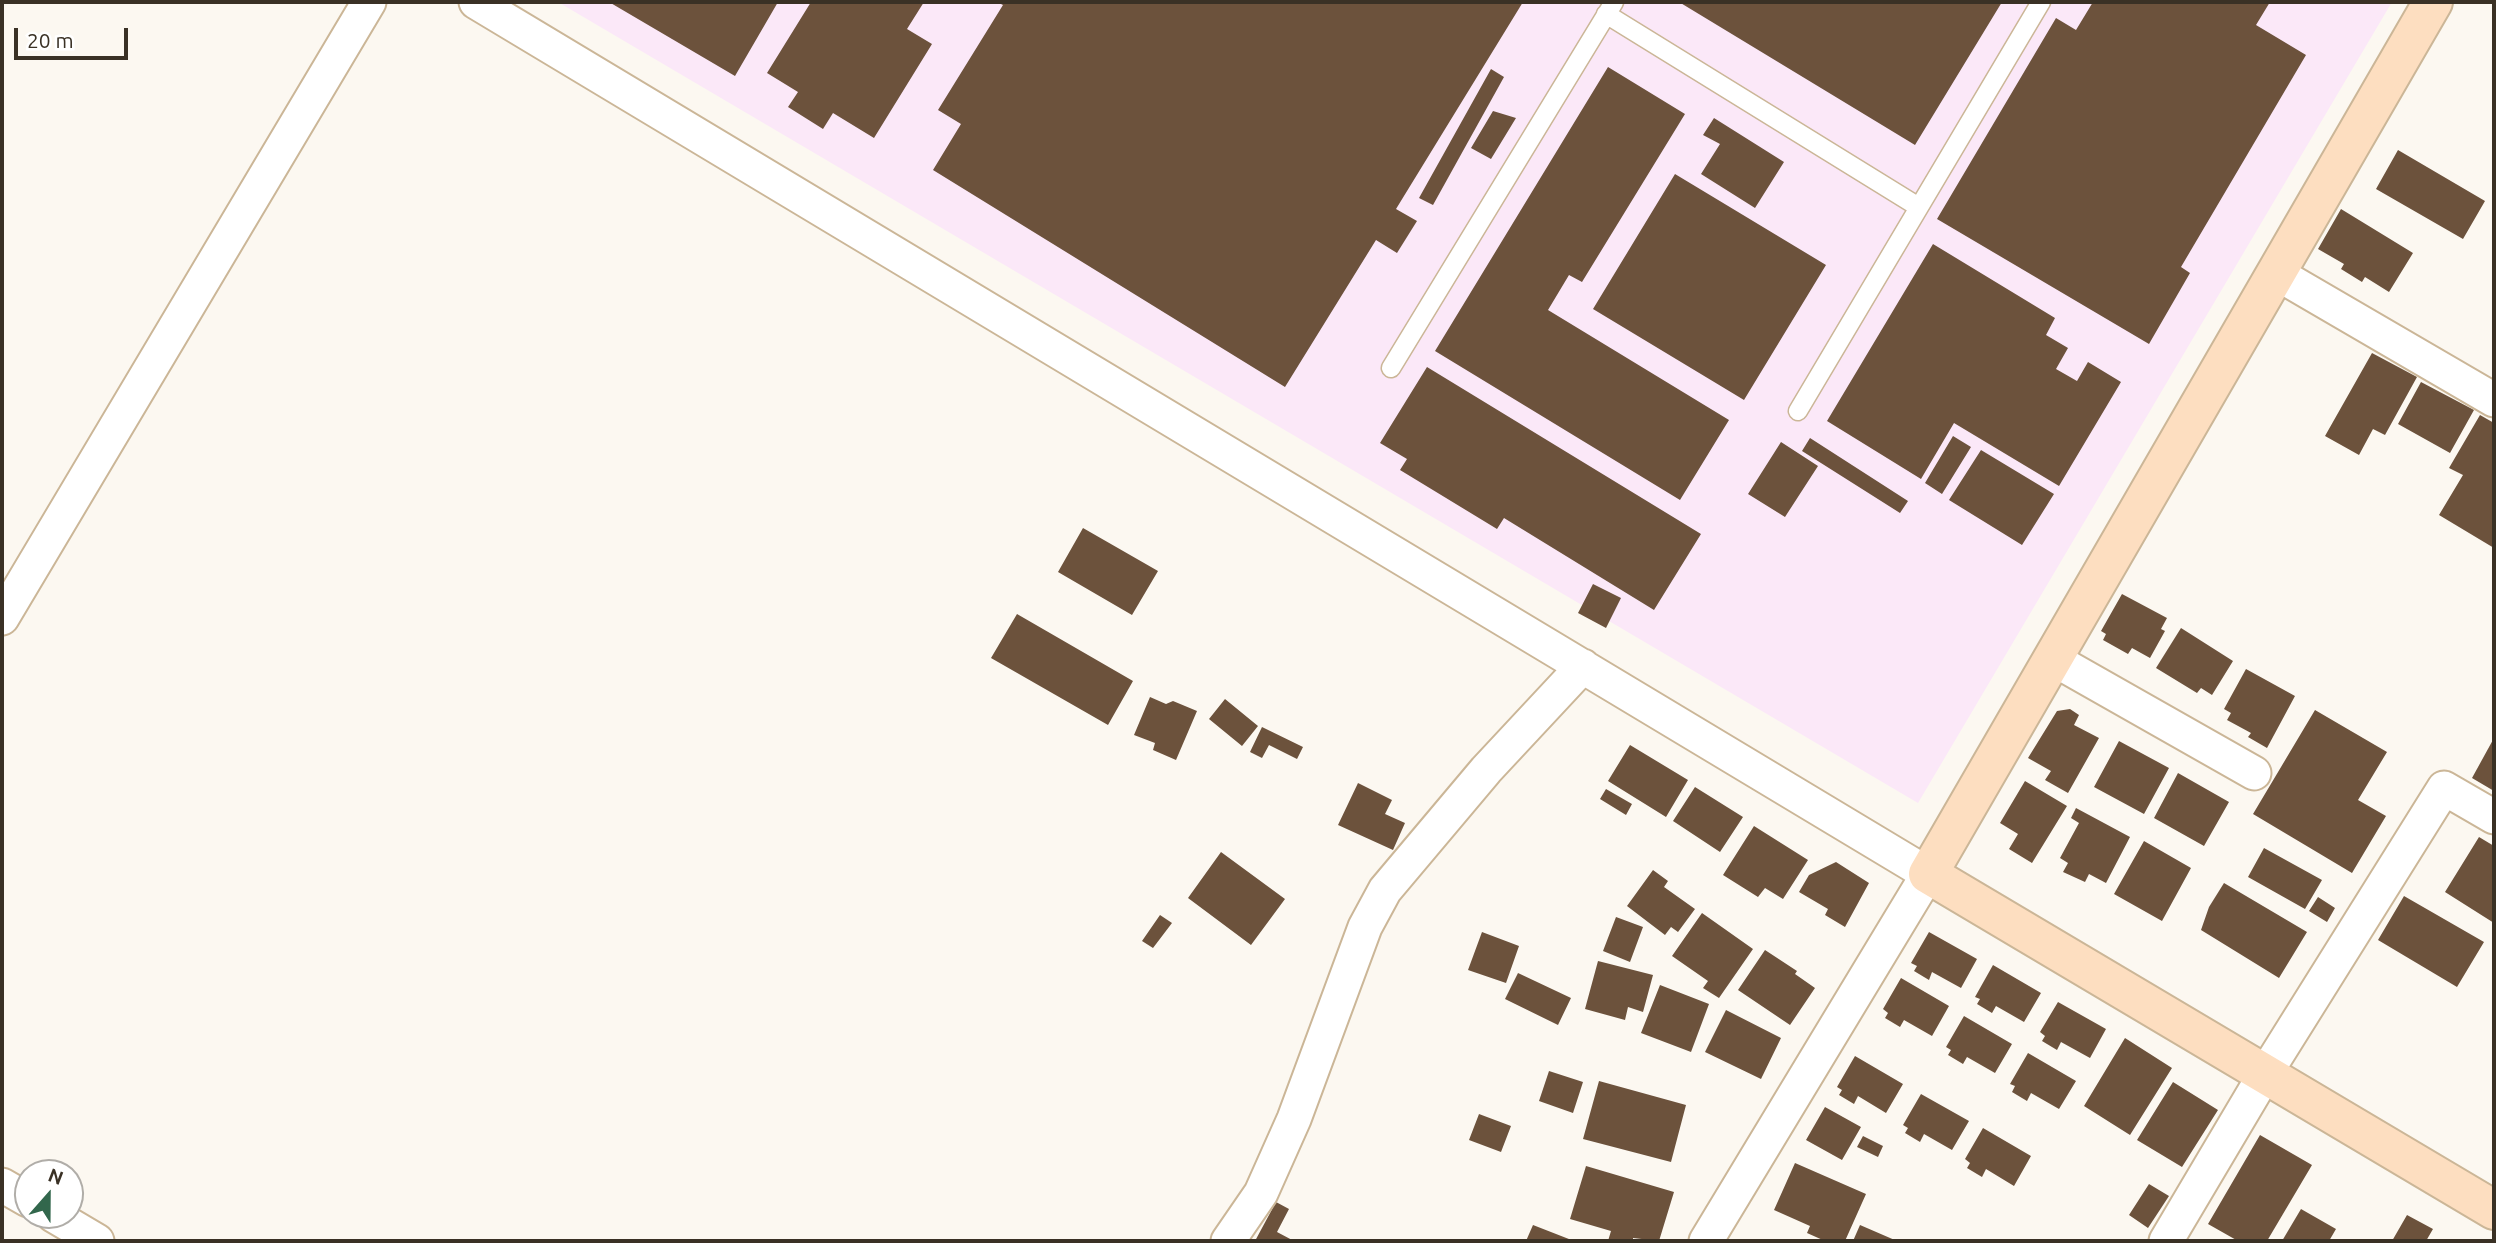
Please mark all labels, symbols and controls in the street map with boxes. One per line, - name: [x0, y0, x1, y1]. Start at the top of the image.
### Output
- scale bar: [18, 14, 131, 58]
- text: 20 m: [27, 28, 74, 52]
- north arrow: [14, 1159, 84, 1229]
- text: N: [45, 1163, 66, 1189]

